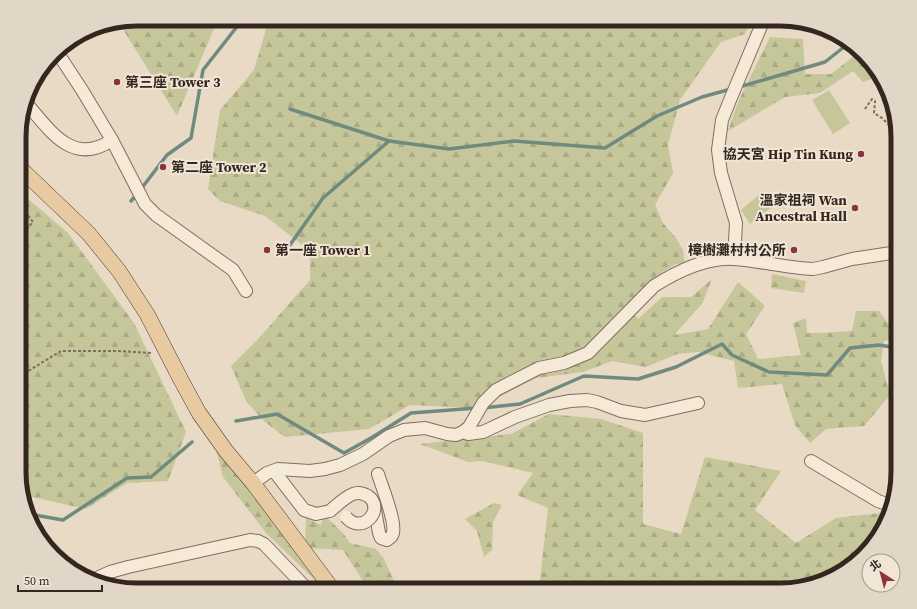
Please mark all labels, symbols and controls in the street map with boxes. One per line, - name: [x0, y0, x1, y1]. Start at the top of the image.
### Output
- place label: 第三座 Tower 3: [125, 72, 221, 92]
- marker: 第三座 Tower 3: [112, 77, 122, 87]
- place label: 協天宮 Hip Tin Kung: [723, 144, 853, 164]
- marker: 協天宮 Hip Tin Kung: [856, 149, 866, 159]
- place label: 第二座 Tower 2: [171, 157, 267, 177]
- marker: 第二座 Tower 2: [158, 162, 168, 172]
- place label: 溫家祖祠 Wan Ancestral Hall: [755, 190, 847, 226]
- marker: 溫家祖祠 Wan Ancestral Hall: [850, 203, 860, 213]
- place label: 第一座 Tower 1: [275, 240, 371, 260]
- place label: 樟樹灘村村公所: [688, 240, 786, 260]
- marker: 第一座 Tower 1: [262, 245, 272, 255]
- marker: 樟樹灘村村公所: [789, 245, 799, 255]
- north arrow: [861, 553, 901, 593]
- text: 北: [867, 556, 884, 575]
- scale bar: [18, 567, 102, 593]
- text: 50 m: [24, 573, 50, 589]

